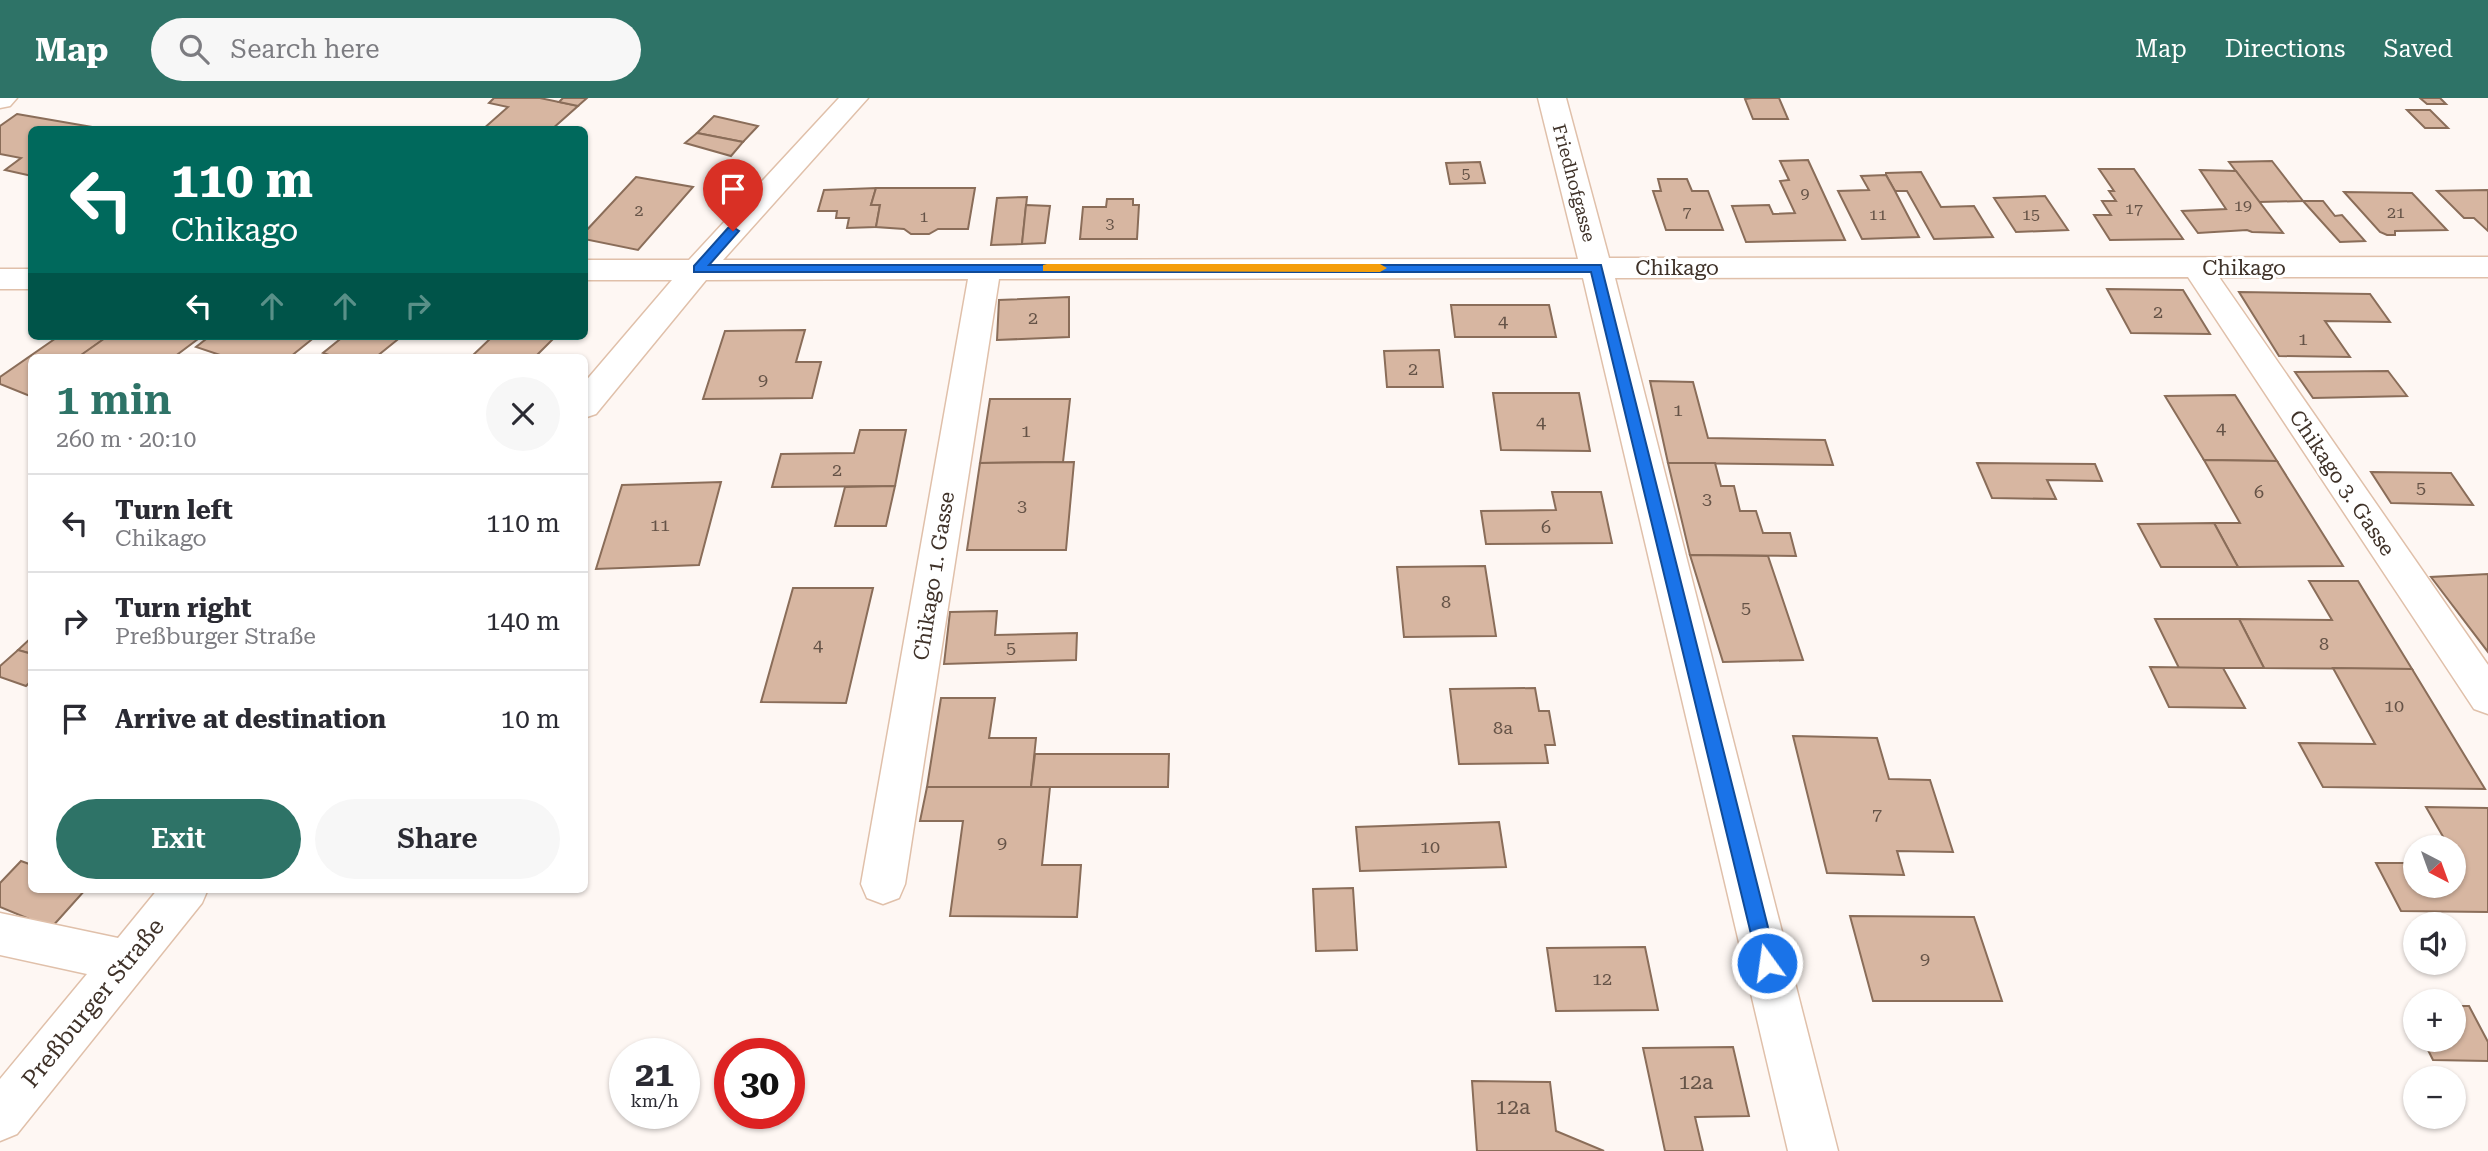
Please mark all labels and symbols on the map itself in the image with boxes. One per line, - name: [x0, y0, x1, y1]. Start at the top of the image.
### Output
- street label: Friedhofgasse: [1549, 122, 1600, 244]
- pin: [703, 159, 763, 231]
- house number: 5: [1462, 164, 1471, 183]
- house number: 9: [1801, 184, 1810, 203]
- house number: 19: [2234, 196, 2252, 215]
- house number: 17: [2125, 199, 2143, 218]
- house number: 2: [635, 201, 644, 220]
- house number: 7: [1683, 202, 1692, 221]
- house number: 21: [2387, 203, 2405, 222]
- house number: 11: [1869, 205, 1887, 224]
- house number: 15: [2022, 205, 2040, 224]
- house number: 1: [920, 207, 929, 226]
- house number: 3: [1106, 214, 1115, 233]
- street label: Chikago: [1635, 256, 1719, 280]
- street label: Chikago: [2202, 256, 2286, 280]
- house number: 2: [2153, 301, 2163, 322]
- house number: 2: [1028, 307, 1038, 328]
- house number: 4: [1498, 310, 1508, 331]
- house number: 1: [2298, 328, 2308, 349]
- house number: 2: [1408, 358, 1418, 379]
- house number: 9: [758, 369, 768, 390]
- house number: 1: [1673, 399, 1683, 420]
- street label: Chikago 3. Gasse: [2284, 406, 2400, 560]
- house number: 4: [1536, 411, 1546, 432]
- house number: 4: [2216, 417, 2226, 438]
- house number: 1: [1021, 420, 1031, 441]
- house number: 2: [832, 459, 842, 480]
- house number: 5: [2416, 477, 2426, 498]
- house number: 6: [2254, 481, 2264, 502]
- house number: 3: [1702, 488, 1712, 509]
- street label: Chikago 1. Gasse: [909, 490, 959, 662]
- house number: 3: [1017, 495, 1027, 516]
- house number: 11: [650, 514, 670, 535]
- house number: 6: [1541, 516, 1551, 537]
- house number: 8: [1441, 591, 1451, 612]
- house number: 5: [1741, 597, 1751, 618]
- house number: 8: [2319, 633, 2329, 654]
- house number: 4: [813, 634, 823, 655]
- house number: 5: [1006, 637, 1016, 658]
- house number: 10: [2384, 695, 2404, 716]
- house number: 8a: [1493, 717, 1513, 738]
- house number: 7: [1872, 804, 1882, 825]
- house number: 9: [997, 832, 1007, 853]
- north arrow: [2403, 835, 2466, 898]
- house number: 10: [1420, 836, 1440, 857]
- street label: Preßburger Straße: [16, 913, 170, 1093]
- position arrow: [1730, 926, 1804, 1000]
- house number: 9: [1920, 948, 1930, 969]
- house number: 12: [1592, 968, 1612, 989]
- speed limit sign: 30: [714, 1038, 805, 1129]
- house number: 12a: [1679, 1070, 1714, 1094]
- house number: 12a: [1496, 1095, 1531, 1119]

